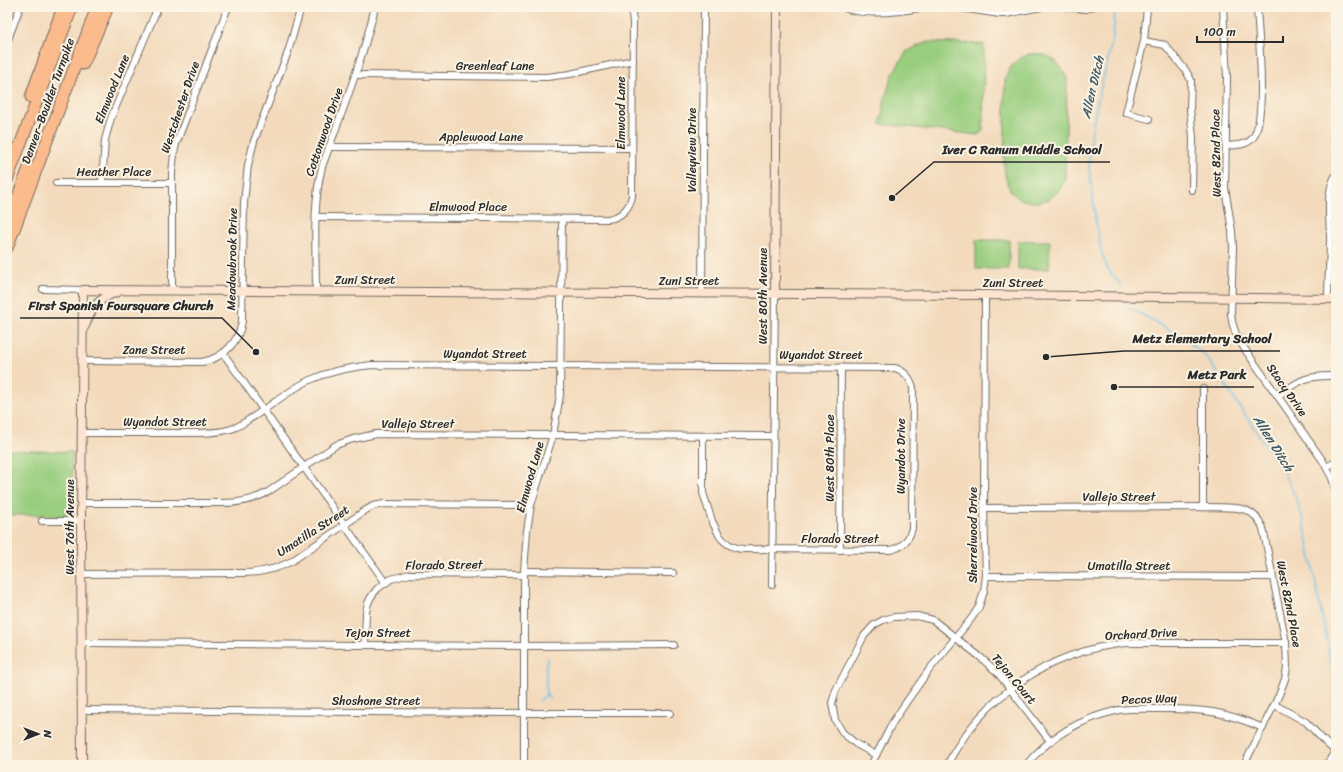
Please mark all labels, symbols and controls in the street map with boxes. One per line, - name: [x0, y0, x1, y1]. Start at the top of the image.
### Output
- scale bar: [1197, 18, 1283, 44]
- text: 100 m: [1203, 21, 1236, 43]
- street label: Denver–Boulder Turnpike: [15, 35, 81, 167]
- street label: Elmwood Lane: [88, 51, 136, 127]
- water label: Allen Ditch: [1074, 52, 1111, 122]
- street label: Greenleaf Lane: [456, 55, 535, 77]
- street label: Westchester Drive: [154, 58, 206, 156]
- street label: Elmwood Lane: [610, 76, 632, 150]
- street label: Cottonwood Drive: [299, 84, 350, 179]
- street label: Valleyview Drive: [681, 107, 703, 192]
- street label: West 82nd Place: [1204, 109, 1228, 197]
- street label: Applewood Lane: [438, 126, 523, 148]
- callout: Iver C Ranum Middle School: [934, 137, 1110, 162]
- text: Iver C Ranum Middle School: [941, 138, 1103, 161]
- street label: Heather Place: [77, 161, 151, 183]
- street label: Elmwood Place: [429, 196, 507, 218]
- street label: Meadowbrook Drive: [220, 207, 244, 311]
- street label: West 80th Avenue: [752, 247, 774, 344]
- street label: Zuni Street: [335, 269, 395, 291]
- street label: Zuni Street: [659, 270, 719, 292]
- street label: Zuni Street: [983, 272, 1043, 294]
- callout: First Spanish Foursquare Church: [20, 293, 222, 318]
- text: First Spanish Foursquare Church: [27, 294, 214, 317]
- callout: Metz Elementary School: [1124, 326, 1280, 351]
- text: Metz Elementary School: [1132, 327, 1273, 350]
- street label: Zane Street: [122, 339, 186, 361]
- street label: Wyandot Street: [443, 343, 527, 365]
- street label: Wyandot Street: [779, 344, 863, 366]
- street label: Stacy Drive: [1261, 359, 1314, 421]
- callout: Metz Park: [1179, 362, 1254, 387]
- text: Metz Park: [1187, 363, 1248, 386]
- water label: Allen Ditch: [1246, 409, 1301, 477]
- street label: Wyandot Street: [123, 411, 207, 433]
- street label: Vallejo Street: [382, 413, 456, 435]
- street label: West 80th Place: [819, 414, 841, 502]
- street label: Wyandot Drive: [890, 418, 912, 494]
- street label: Elmwood Lane: [509, 439, 551, 515]
- street label: West 76th Avenue: [59, 479, 81, 575]
- street label: Vallejo Street: [1083, 486, 1157, 508]
- street label: Sherrelwood Drive: [962, 487, 984, 583]
- street label: Umatilla Street: [272, 499, 354, 563]
- street label: Florado Street: [801, 528, 880, 550]
- street label: Florado Street: [405, 553, 484, 577]
- street label: Umatilla Street: [1087, 555, 1171, 577]
- street label: West 82nd Place: [1270, 559, 1308, 649]
- street label: Orchard Drive: [1104, 621, 1178, 647]
- street label: Tejon Street: [345, 622, 411, 644]
- street label: Tejon Court: [986, 648, 1042, 710]
- street label: Pecos Way: [1121, 687, 1178, 711]
- street label: Shoshone Street: [332, 690, 420, 712]
- north arrow: [18, 714, 58, 754]
- text: N: [38, 729, 57, 738]

